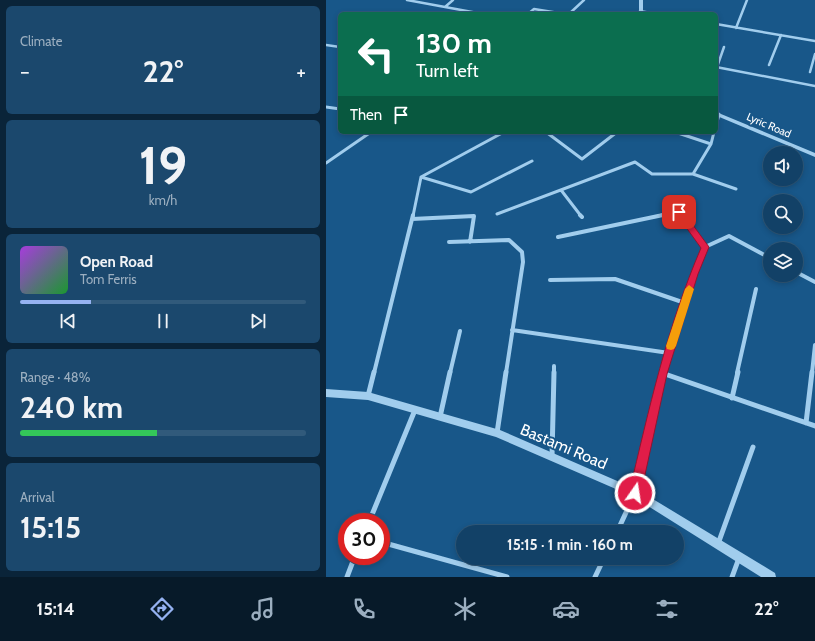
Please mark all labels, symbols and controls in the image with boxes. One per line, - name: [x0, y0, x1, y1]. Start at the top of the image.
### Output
- text: 130 m: [416, 26, 492, 60]
- icon: left: [350, 28, 402, 80]
- text: Climate: [20, 33, 62, 49]
- text: 22°: [143, 53, 183, 90]
- text: −: [20, 58, 30, 85]
- text: +: [296, 58, 306, 85]
- text: Turn left: [416, 60, 479, 82]
- icon: arrive: [390, 104, 412, 126]
- text: Then: [350, 106, 382, 124]
- street label: Lyric Road: [744, 109, 794, 141]
- text: 19: [139, 134, 187, 197]
- map controls: [763, 146, 803, 282]
- button: sound: [763, 146, 803, 186]
- text: km/h: [149, 192, 177, 208]
- button: search: [763, 194, 803, 234]
- pin: [662, 195, 696, 229]
- icon: arrive: [668, 201, 690, 223]
- button: layers: [763, 242, 803, 282]
- text: Open Road: [80, 253, 153, 271]
- text: Tom Ferris: [80, 271, 137, 287]
- icon: previous: [57, 310, 79, 332]
- icon: pause: [152, 310, 174, 332]
- icon: next: [247, 310, 269, 332]
- text: Range · 48%: [20, 369, 90, 385]
- text: 240 km: [20, 389, 123, 426]
- street label: Bastami Road: [517, 420, 610, 473]
- position arrow: [614, 472, 656, 514]
- text: Arrival: [20, 489, 55, 505]
- text: 15:15: [20, 509, 81, 546]
- speed limit sign: 30: [338, 513, 390, 565]
- text: 15:15 · 1 min · 160 m: [507, 536, 633, 554]
- icon: directions: [148, 595, 176, 623]
- icon: music: [249, 595, 277, 623]
- icon: phone: [350, 595, 378, 623]
- icon: climate: [451, 595, 479, 623]
- icon: car: [552, 595, 580, 623]
- icon: filters: [653, 595, 681, 623]
- text: 15:14: [37, 598, 75, 620]
- text: 22°: [754, 598, 778, 620]

